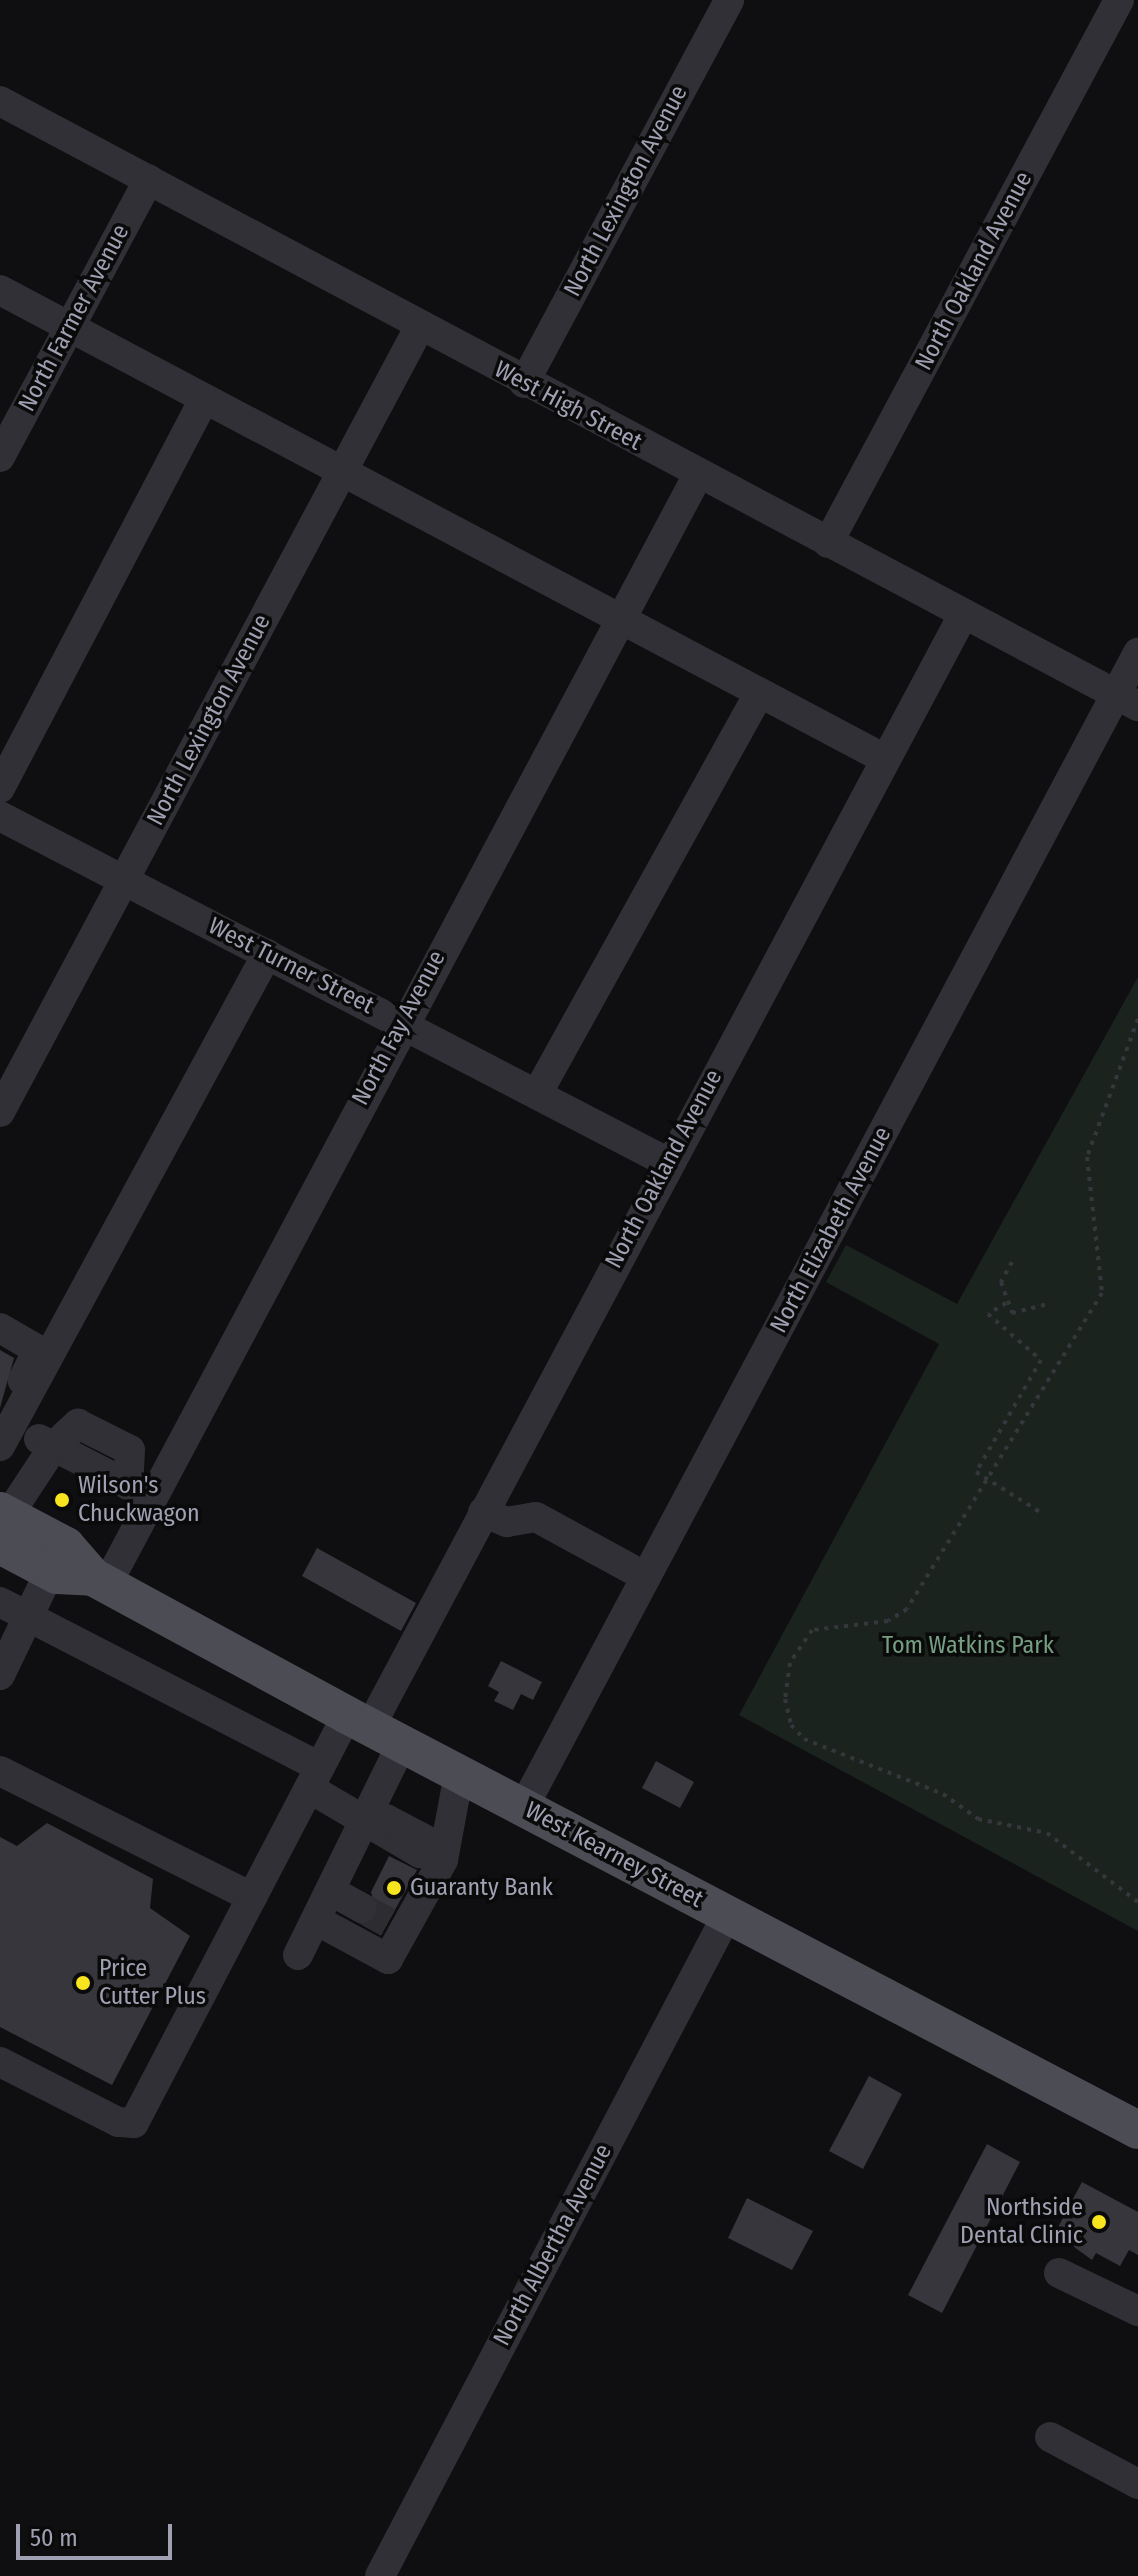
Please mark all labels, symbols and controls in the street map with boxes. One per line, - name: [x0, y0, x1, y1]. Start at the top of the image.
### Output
- street label: North Lexington Avenue: [558, 81, 694, 301]
- street label: North Oakland Avenue: [909, 167, 1039, 375]
- street label: North Farmer Avenue: [13, 220, 135, 416]
- street label: West High Street: [489, 355, 647, 457]
- street label: North Lexington Avenue: [141, 610, 277, 830]
- street label: West Turner Street: [203, 912, 379, 1020]
- street label: North Fay Avenue: [346, 946, 452, 1110]
- street label: North Oakland Avenue: [599, 1065, 729, 1273]
- street label: North Elizabeth Avenue: [765, 1122, 897, 1338]
- place label: Wilson's Chuckwagon: [78, 1472, 200, 1528]
- marker: Wilson's Chuckwagon: [53, 1491, 71, 1509]
- park label: Tom Watkins Park: [882, 1632, 1054, 1660]
- street label: West Kearney Street: [520, 1796, 708, 1914]
- place label: Guaranty Bank: [410, 1874, 553, 1902]
- marker: Guaranty Bank: [385, 1879, 403, 1897]
- place label: Price Cutter Plus: [99, 1955, 206, 2011]
- marker: Price Cutter Plus: [74, 1974, 92, 1992]
- street label: North Albertha Avenue: [488, 2139, 618, 2351]
- place label: Northside Dental Clinic: [960, 2194, 1083, 2250]
- marker: Northside Dental Clinic: [1090, 2213, 1108, 2231]
- scale bar: [20, 2508, 176, 2558]
- text: 50 m: [30, 2524, 78, 2552]

